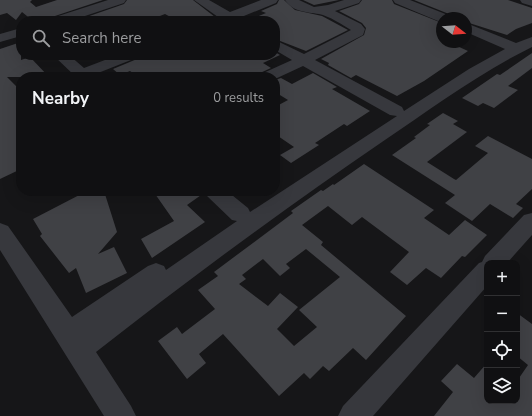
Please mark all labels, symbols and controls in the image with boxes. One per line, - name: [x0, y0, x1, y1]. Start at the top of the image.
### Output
- north arrow: [436, 12, 472, 48]
- search box: [16, 16, 280, 60]
- icon: search: [30, 27, 52, 49]
- text: Search here: [62, 28, 142, 48]
- text: Nearby: [32, 87, 89, 110]
- text: 0 results: [213, 89, 264, 107]
- map controls: [484, 260, 520, 404]
- button: +: [484, 260, 520, 296]
- button: −: [484, 296, 520, 332]
- button: locate: [484, 332, 520, 368]
- button: layers: [484, 368, 520, 404]

